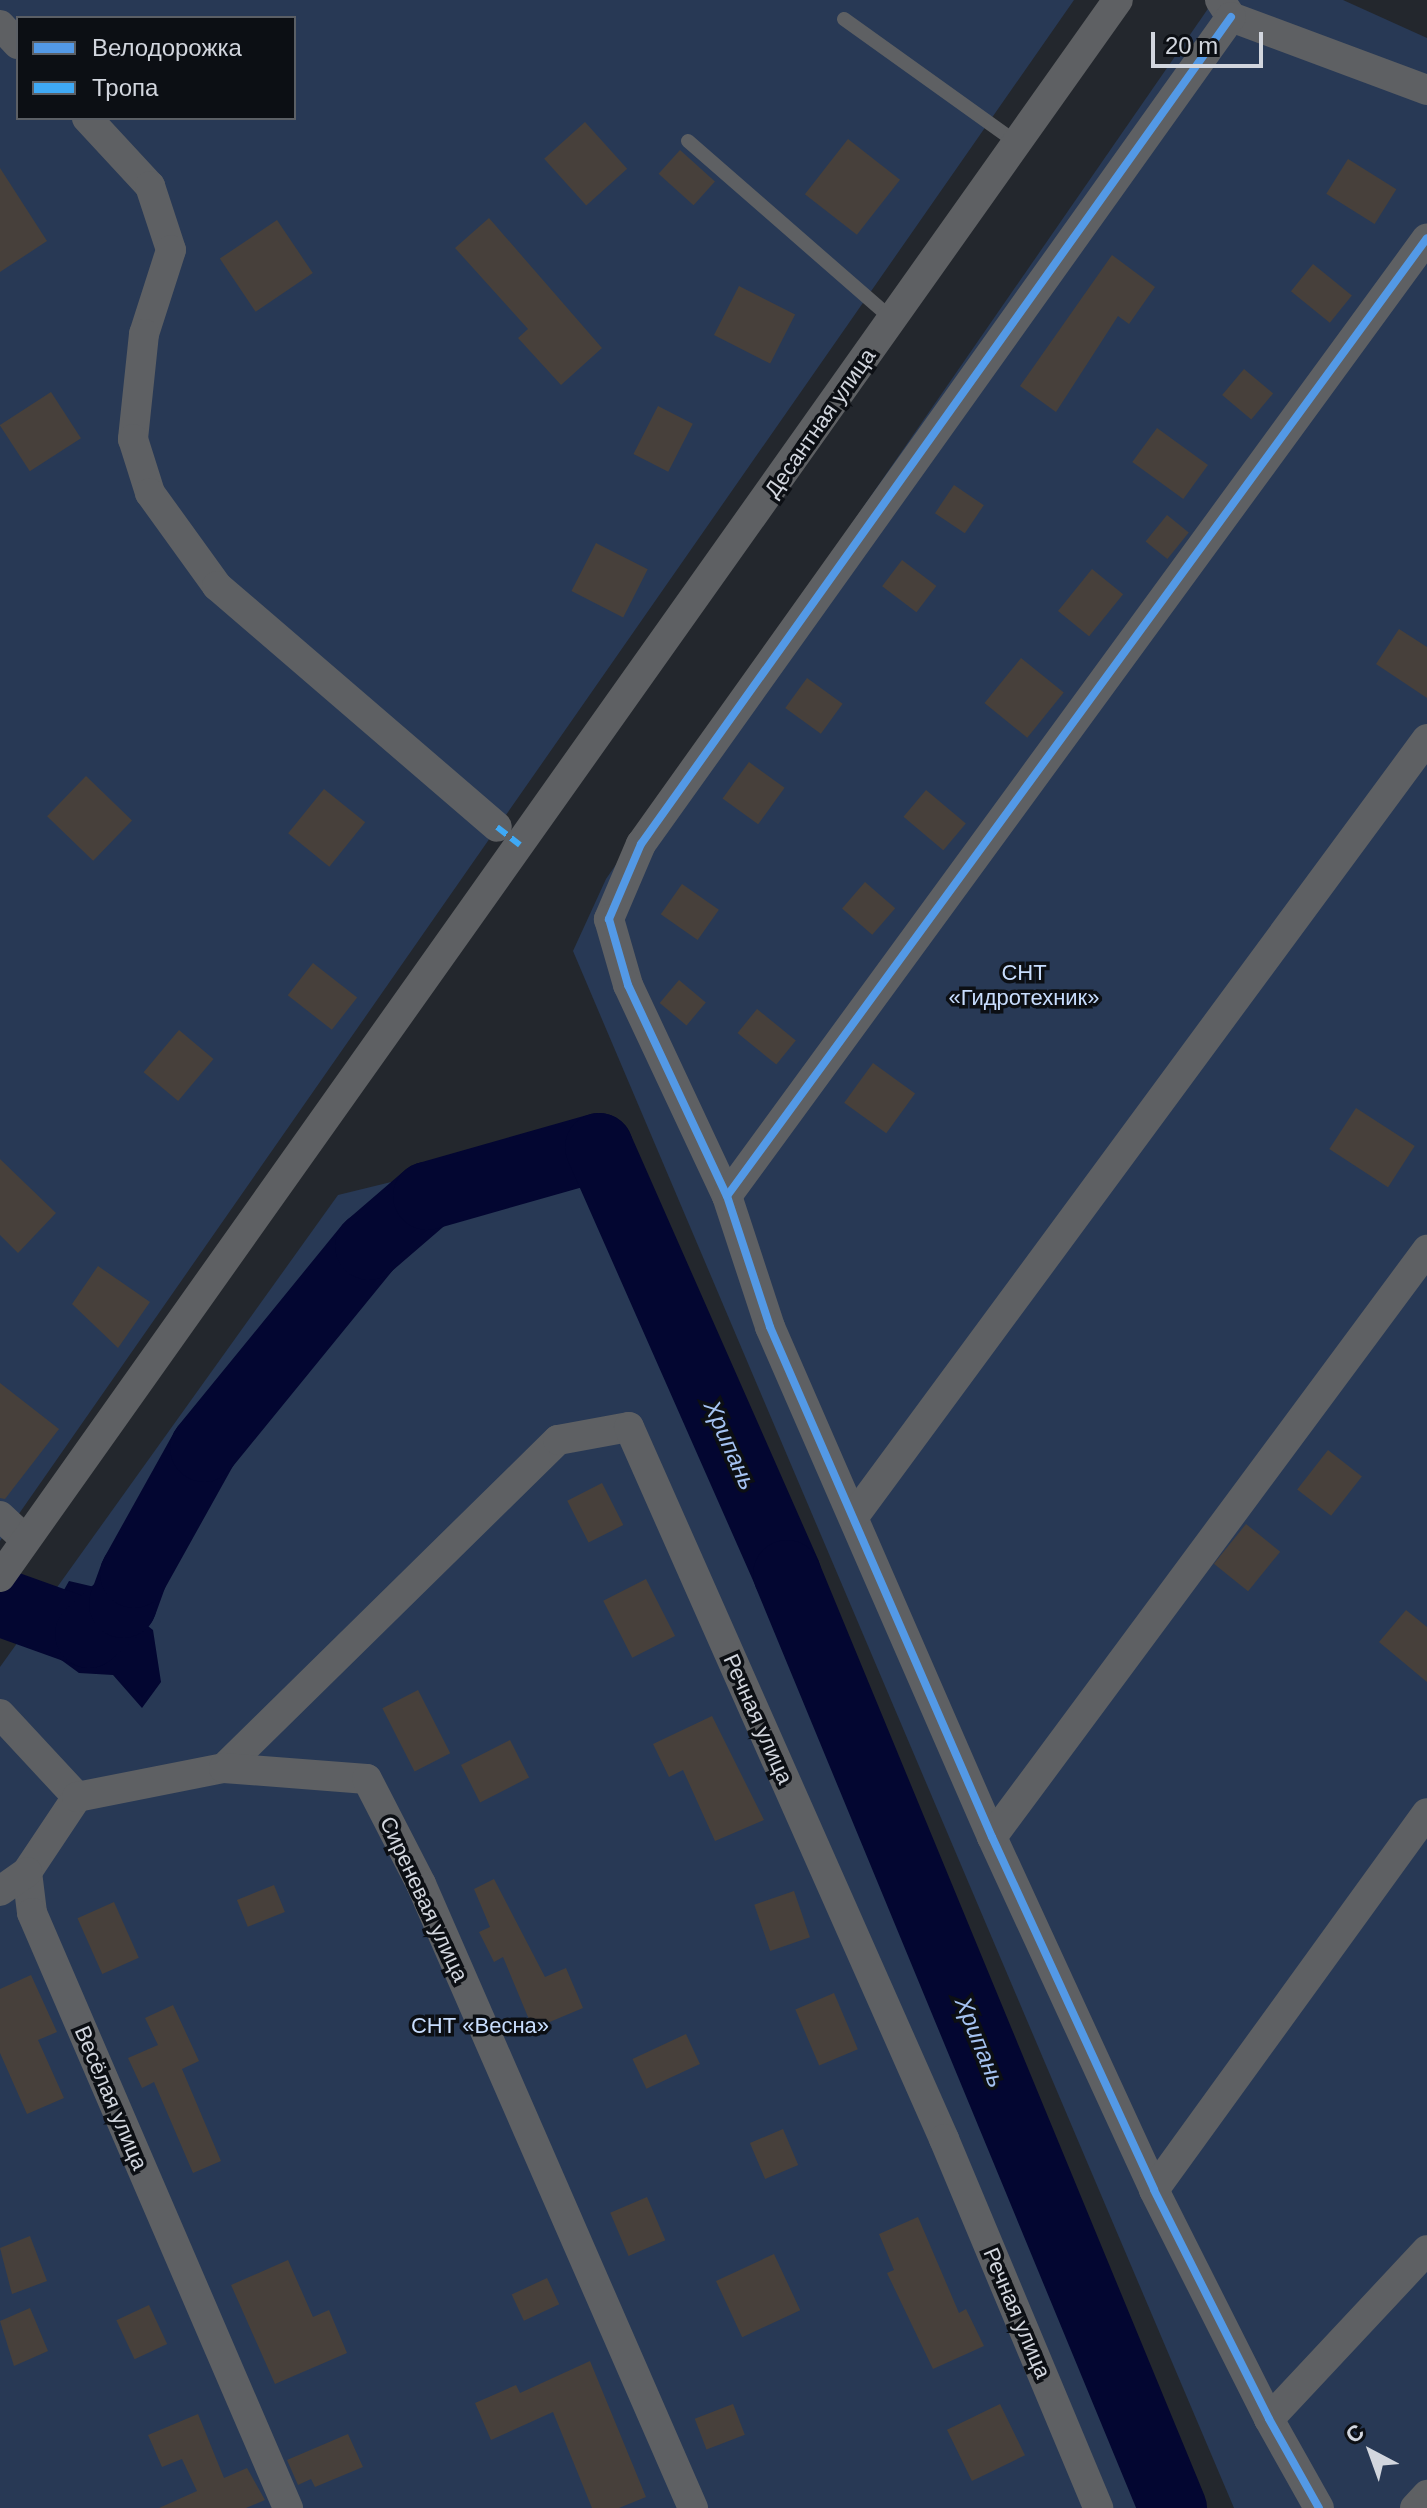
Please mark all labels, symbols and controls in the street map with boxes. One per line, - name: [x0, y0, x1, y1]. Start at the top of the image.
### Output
- legend: [16, 16, 296, 120]
- scale bar: [1155, 16, 1267, 66]
- text: 20 m: [1165, 32, 1218, 59]
- text: Велодорожка: [92, 34, 242, 61]
- text: Тропа: [92, 74, 158, 101]
- street label: Десантная улица: [759, 344, 881, 502]
- park label: СНТ «Гидротехник»: [949, 959, 1099, 1010]
- water label: Хрипань: [698, 1396, 762, 1494]
- street label: Речная улица: [718, 1650, 798, 1788]
- street label: Сиреневая улица: [374, 1812, 474, 1986]
- water label: Хрипань: [949, 1993, 1011, 2091]
- park label: СНТ «Весна»: [411, 2013, 549, 2039]
- street label: Весёлая улица: [69, 2022, 153, 2174]
- street label: Речная улица: [978, 2244, 1056, 2382]
- north arrow: [1331, 2412, 1411, 2492]
- text: С: [1341, 2419, 1369, 2448]

